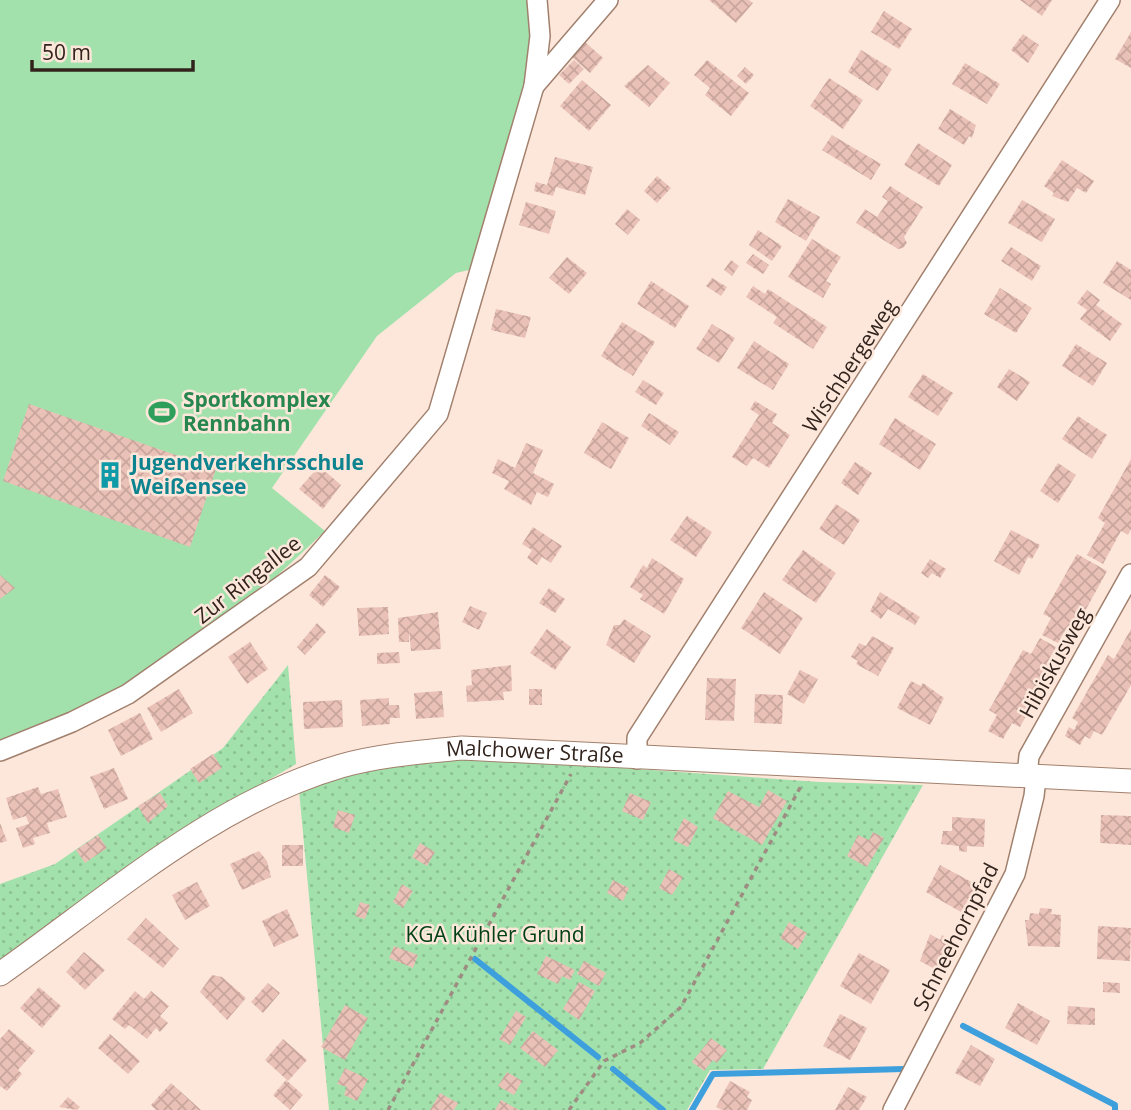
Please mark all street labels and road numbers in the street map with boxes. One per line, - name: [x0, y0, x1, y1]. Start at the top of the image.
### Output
- street label: Wischbergeweg: [796, 293, 903, 437]
- street label: Zur Ringallee: [189, 529, 306, 629]
- street label: Hibiskusweg: [1012, 602, 1096, 723]
- street label: Malchower Straße: [445, 733, 624, 769]
- street label: Schneehornpfad: [906, 858, 1004, 1015]

